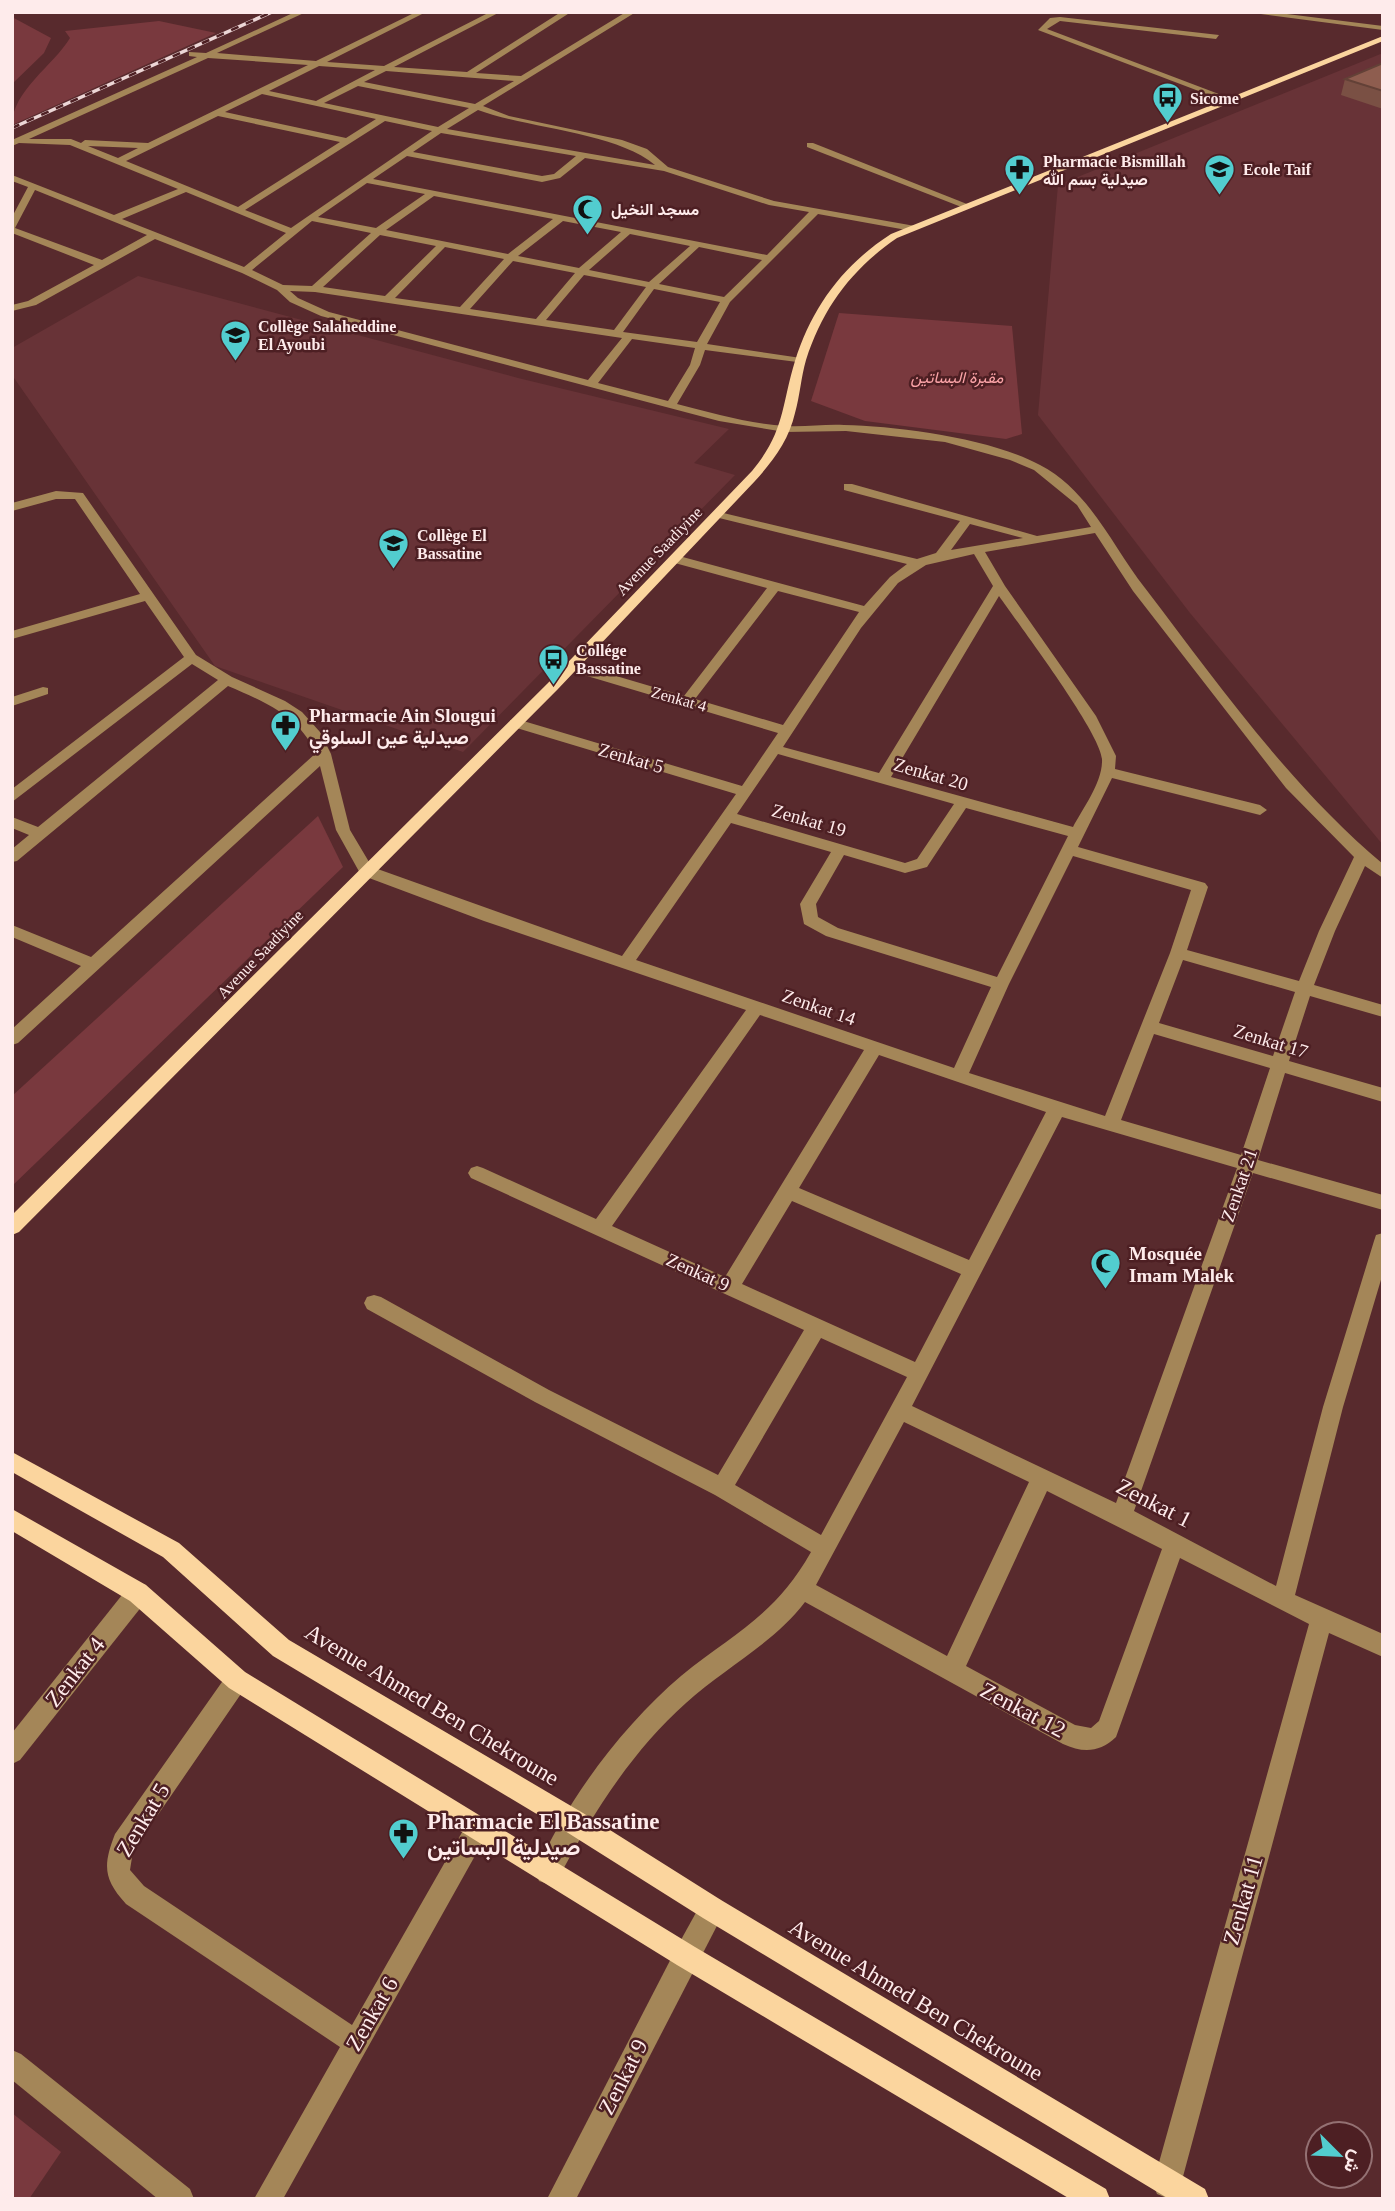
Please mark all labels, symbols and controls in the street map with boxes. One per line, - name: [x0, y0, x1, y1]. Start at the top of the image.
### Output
- bus stop icon: Sicome: [1150, 81, 1184, 125]
- place label: Sicome: [1190, 90, 1239, 107]
- school or university icon: Ecole Taif: [1203, 152, 1237, 196]
- pharmacy icon: Pharmacie Bismillah صيدلية بسم الله: [1003, 153, 1037, 197]
- place label: Pharmacie Bismillah صيدلية بسم الله: [1043, 153, 1186, 190]
- place label: Ecole Taif: [1243, 161, 1312, 178]
- mosque icon: مسجد النخيل: [571, 192, 605, 236]
- place label: مسجد النخيل: [611, 201, 700, 219]
- school or university icon: Collège Salaheddine El Ayoubi: [218, 318, 252, 362]
- place label: Collège Salaheddine El Ayoubi: [258, 318, 396, 354]
- park label: مقبرة البساتين: [911, 369, 1004, 388]
- street label: Avenue Saadiyine: [613, 503, 706, 599]
- school or university icon: Collège El Bassatine: [377, 527, 411, 571]
- place label: Collège El Bassatine: [417, 527, 487, 562]
- bus stop icon: Collége Bassatine: [536, 642, 570, 686]
- place label: Collége Bassatine: [576, 642, 641, 677]
- street label: Zenkat 4: [650, 683, 708, 715]
- place label: Pharmacie Ain Slougui صيدلية عين السلوقي: [309, 705, 496, 754]
- pharmacy icon: Pharmacie Ain Slougui صيدلية عين السلوقي: [269, 709, 303, 753]
- street label: Zenkat 5: [596, 739, 666, 777]
- street label: Zenkat 20: [891, 753, 971, 795]
- street label: Zenkat 19: [769, 799, 849, 841]
- street label: Avenue Saadiyine: [214, 906, 307, 1002]
- street label: Zenkat 14: [779, 985, 859, 1030]
- street label: Zenkat 17: [1231, 1020, 1311, 1062]
- street label: Zenkat 21: [1217, 1145, 1261, 1225]
- place label: Mosquée Imam Malek: [1129, 1243, 1234, 1286]
- mosque icon: Mosquée Imam Malek: [1089, 1247, 1123, 1291]
- street label: Zenkat 9: [663, 1249, 733, 1295]
- street label: Zenkat 1: [1112, 1473, 1196, 1533]
- street label: Avenue Ahmed Ben Chekroune: [301, 1619, 563, 1791]
- street label: Zenkat 4: [40, 1632, 110, 1712]
- street label: Zenkat 12: [976, 1677, 1070, 1743]
- street label: Zenkat 5: [111, 1779, 175, 1861]
- place label: Pharmacie El Bassatine صيدلية البساتين: [427, 1809, 660, 1861]
- pharmacy icon: Pharmacie El Bassatine صيدلية البساتين: [387, 1817, 421, 1861]
- street label: Zenkat 11: [1218, 1852, 1268, 1948]
- street label: Avenue Ahmed Ben Chekroune: [785, 1914, 1047, 2086]
- street label: Zenkat 6: [341, 1973, 403, 2055]
- street label: Zenkat 9: [593, 2035, 653, 2119]
- north arrow: [1304, 2120, 1374, 2190]
- text: ش: [1339, 2147, 1368, 2177]

